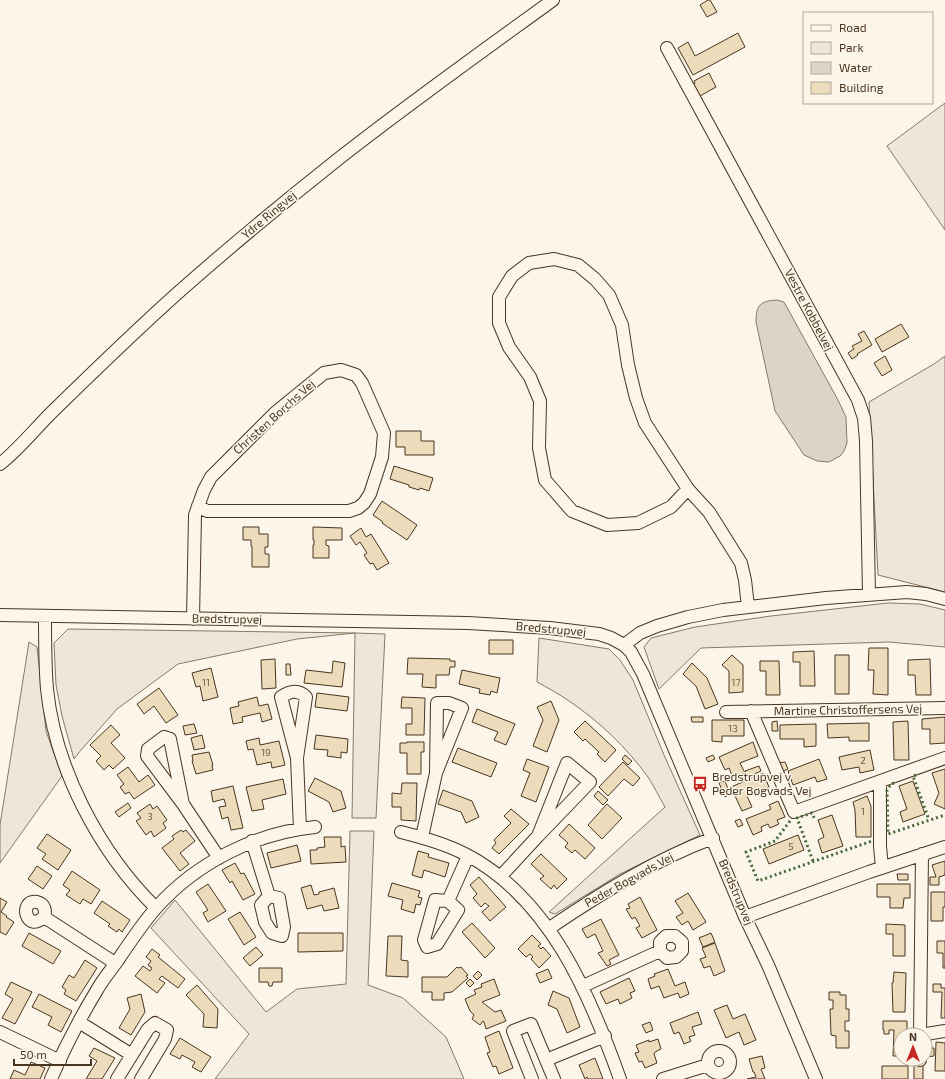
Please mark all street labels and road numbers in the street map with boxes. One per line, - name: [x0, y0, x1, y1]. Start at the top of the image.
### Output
- street label: Ydre Ringvej: [238, 187, 299, 242]
- street label: Vestre Kobbelvej: [782, 266, 837, 353]
- street label: Christen Borchs Vej: [230, 376, 318, 457]
- street label: Bredstrupvej: [192, 610, 262, 627]
- street label: Bredstrupvej: [515, 618, 587, 639]
- street label: Martine Christoffersens Vej: [774, 701, 922, 718]
- street label: Peder Bøgvads Vej: [582, 849, 676, 910]
- street label: Bredstrupvej: [716, 856, 757, 927]

